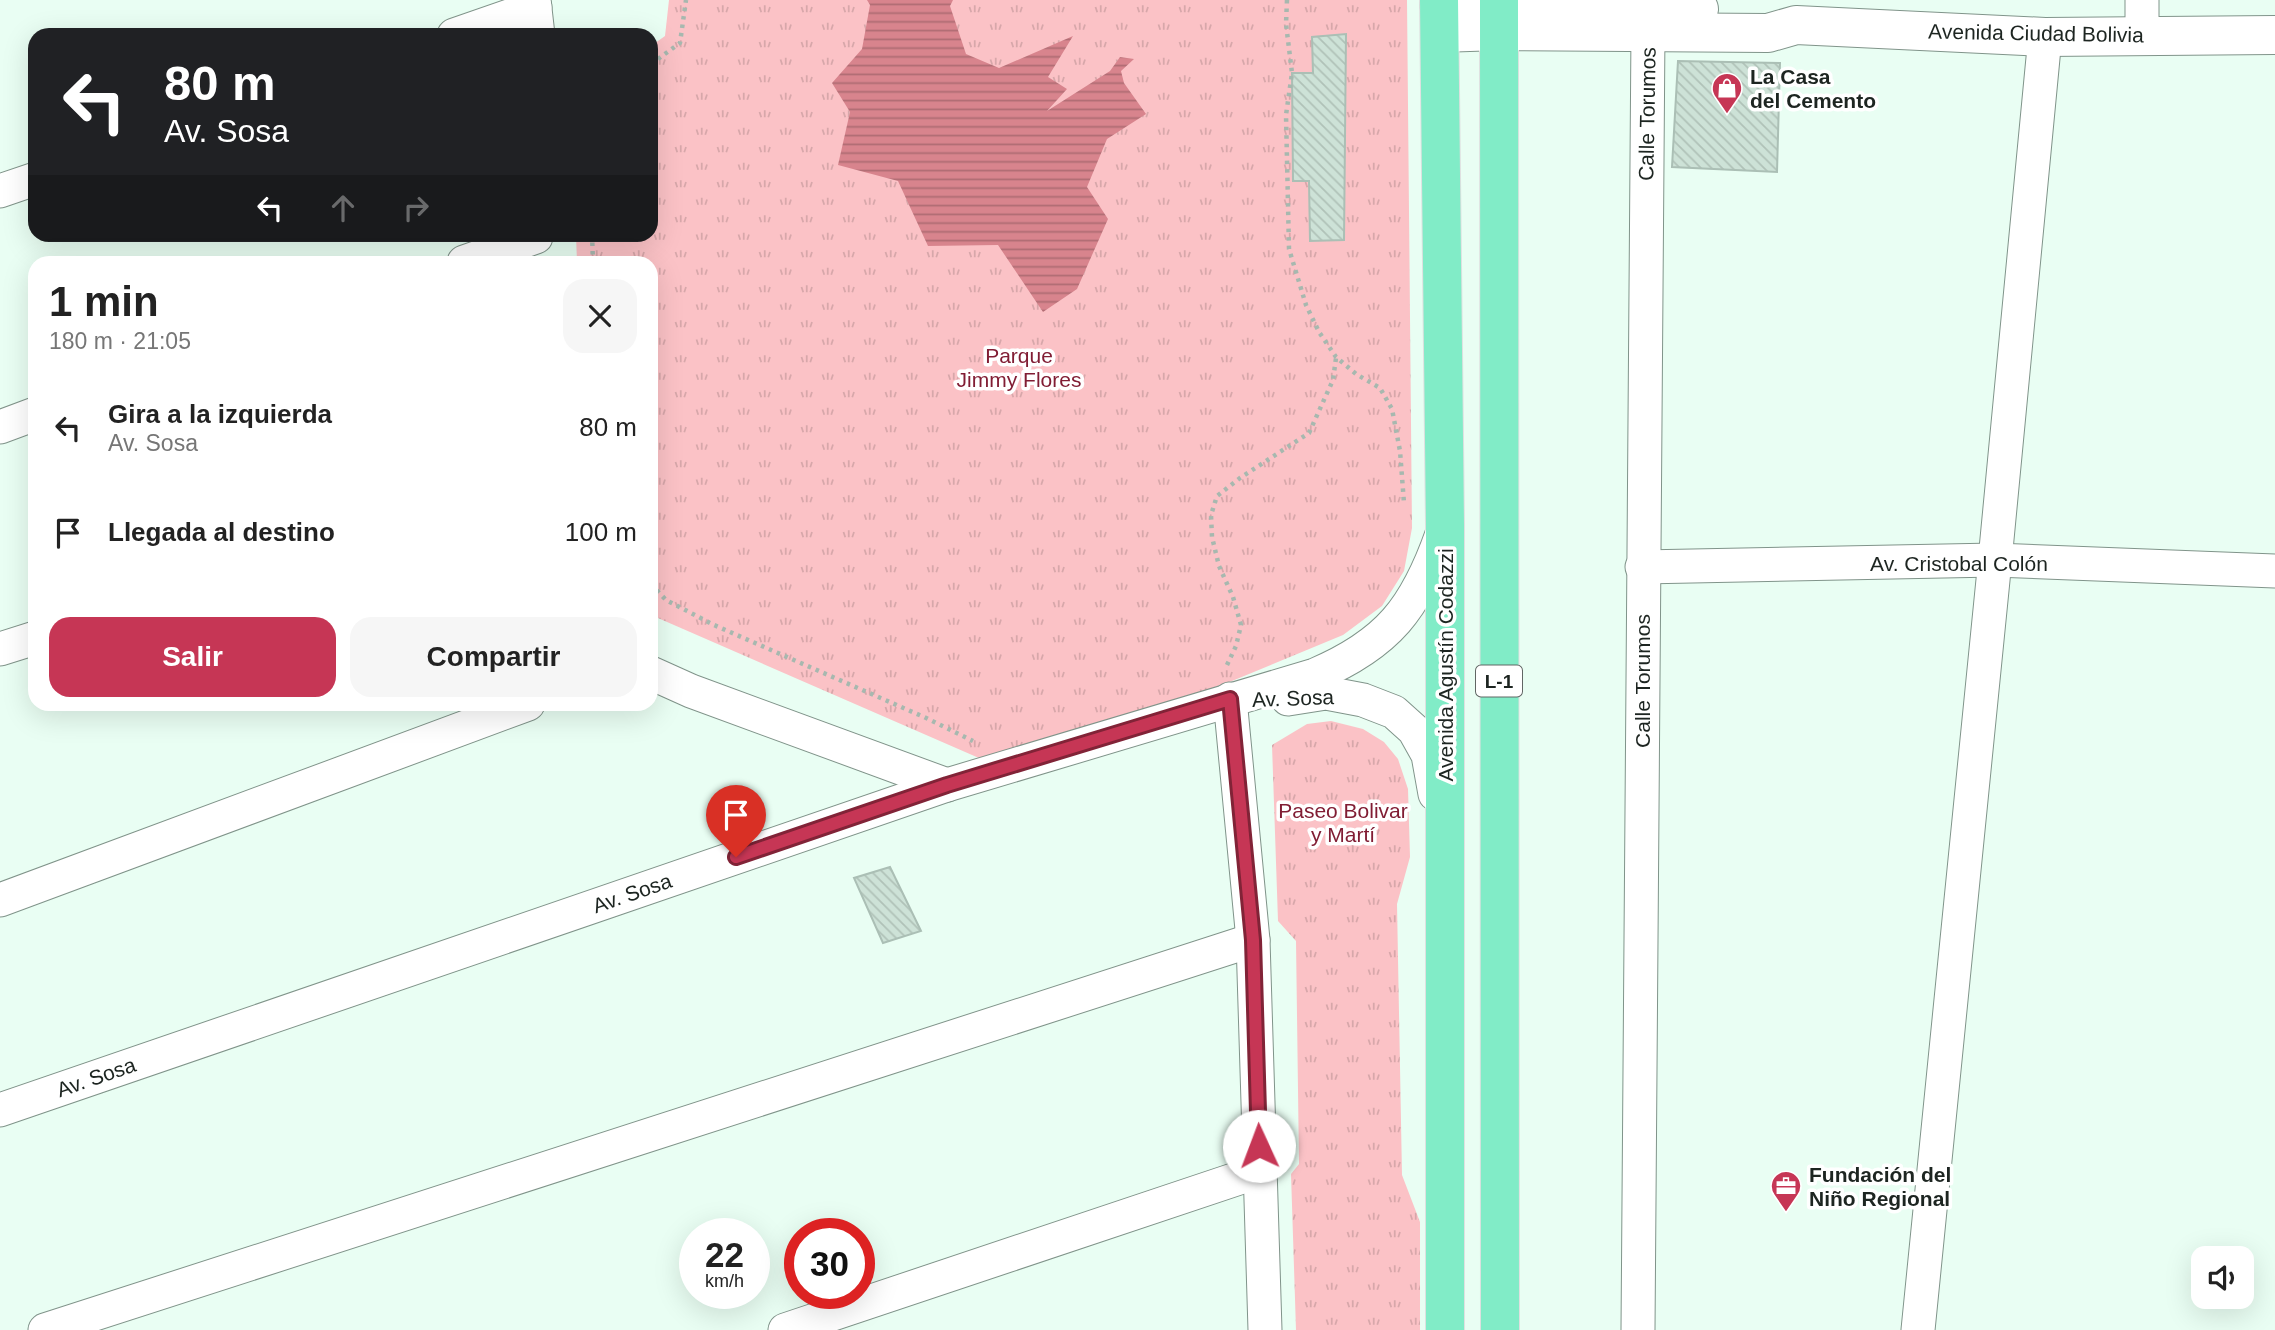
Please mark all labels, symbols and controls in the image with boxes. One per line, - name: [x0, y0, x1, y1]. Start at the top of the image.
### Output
- street label: Avenida Ciudad Bolivia: [1928, 20, 2144, 46]
- street label: Calle Torumos: [1634, 47, 1660, 181]
- icon: left: [49, 56, 140, 147]
- text: 80 m: [164, 56, 276, 110]
- place label: La Casa del Cemento: [1750, 65, 1876, 112]
- shop icon: La Casa del Cemento: [1710, 71, 1744, 115]
- text: Av. Sosa: [164, 113, 289, 149]
- icon: left: [251, 189, 289, 227]
- icon: ahead: [324, 189, 362, 227]
- icon: right: [397, 189, 435, 227]
- text: 1 min: [49, 278, 159, 325]
- button: close: [563, 279, 637, 353]
- text: 180 m · 21:05: [49, 328, 191, 354]
- park label: Parque Jimmy Flores: [957, 344, 1081, 391]
- text: Gira a la izquierda: [108, 399, 332, 429]
- icon: left: [49, 409, 87, 447]
- text: 80 m: [579, 412, 637, 442]
- text: Av. Sosa: [108, 430, 198, 456]
- icon: arrive: [49, 514, 87, 552]
- text: Llegada al destino: [108, 517, 335, 547]
- text: 100 m: [565, 517, 637, 547]
- street label: Avenida Agustín Codazzi: [1434, 548, 1457, 782]
- street label: Av. Cristobal Colón: [1870, 552, 2048, 575]
- street label: Calle Torumos: [1631, 614, 1654, 748]
- button: Salir: [49, 617, 336, 697]
- button: Compartir: [350, 617, 637, 697]
- road number: L-1: [1476, 666, 1522, 696]
- street label: Av. Sosa: [1252, 685, 1335, 711]
- pin: [706, 785, 766, 857]
- icon: arrive: [717, 796, 755, 834]
- park label: Paseo Bolivar y Martí: [1278, 799, 1408, 846]
- street label: Av. Sosa: [589, 869, 675, 917]
- street label: Av. Sosa: [53, 1053, 139, 1101]
- position arrow: [1222, 1109, 1296, 1183]
- place label: Fundación del Niño Regional: [1809, 1163, 1951, 1210]
- office icon: Fundación del Niño Regional: [1769, 1169, 1803, 1213]
- speed limit sign: 30: [784, 1218, 875, 1309]
- text: 22: [705, 1235, 744, 1274]
- map controls: [2191, 1246, 2254, 1309]
- button: sound: [2191, 1246, 2254, 1309]
- text: km/h: [705, 1271, 744, 1291]

